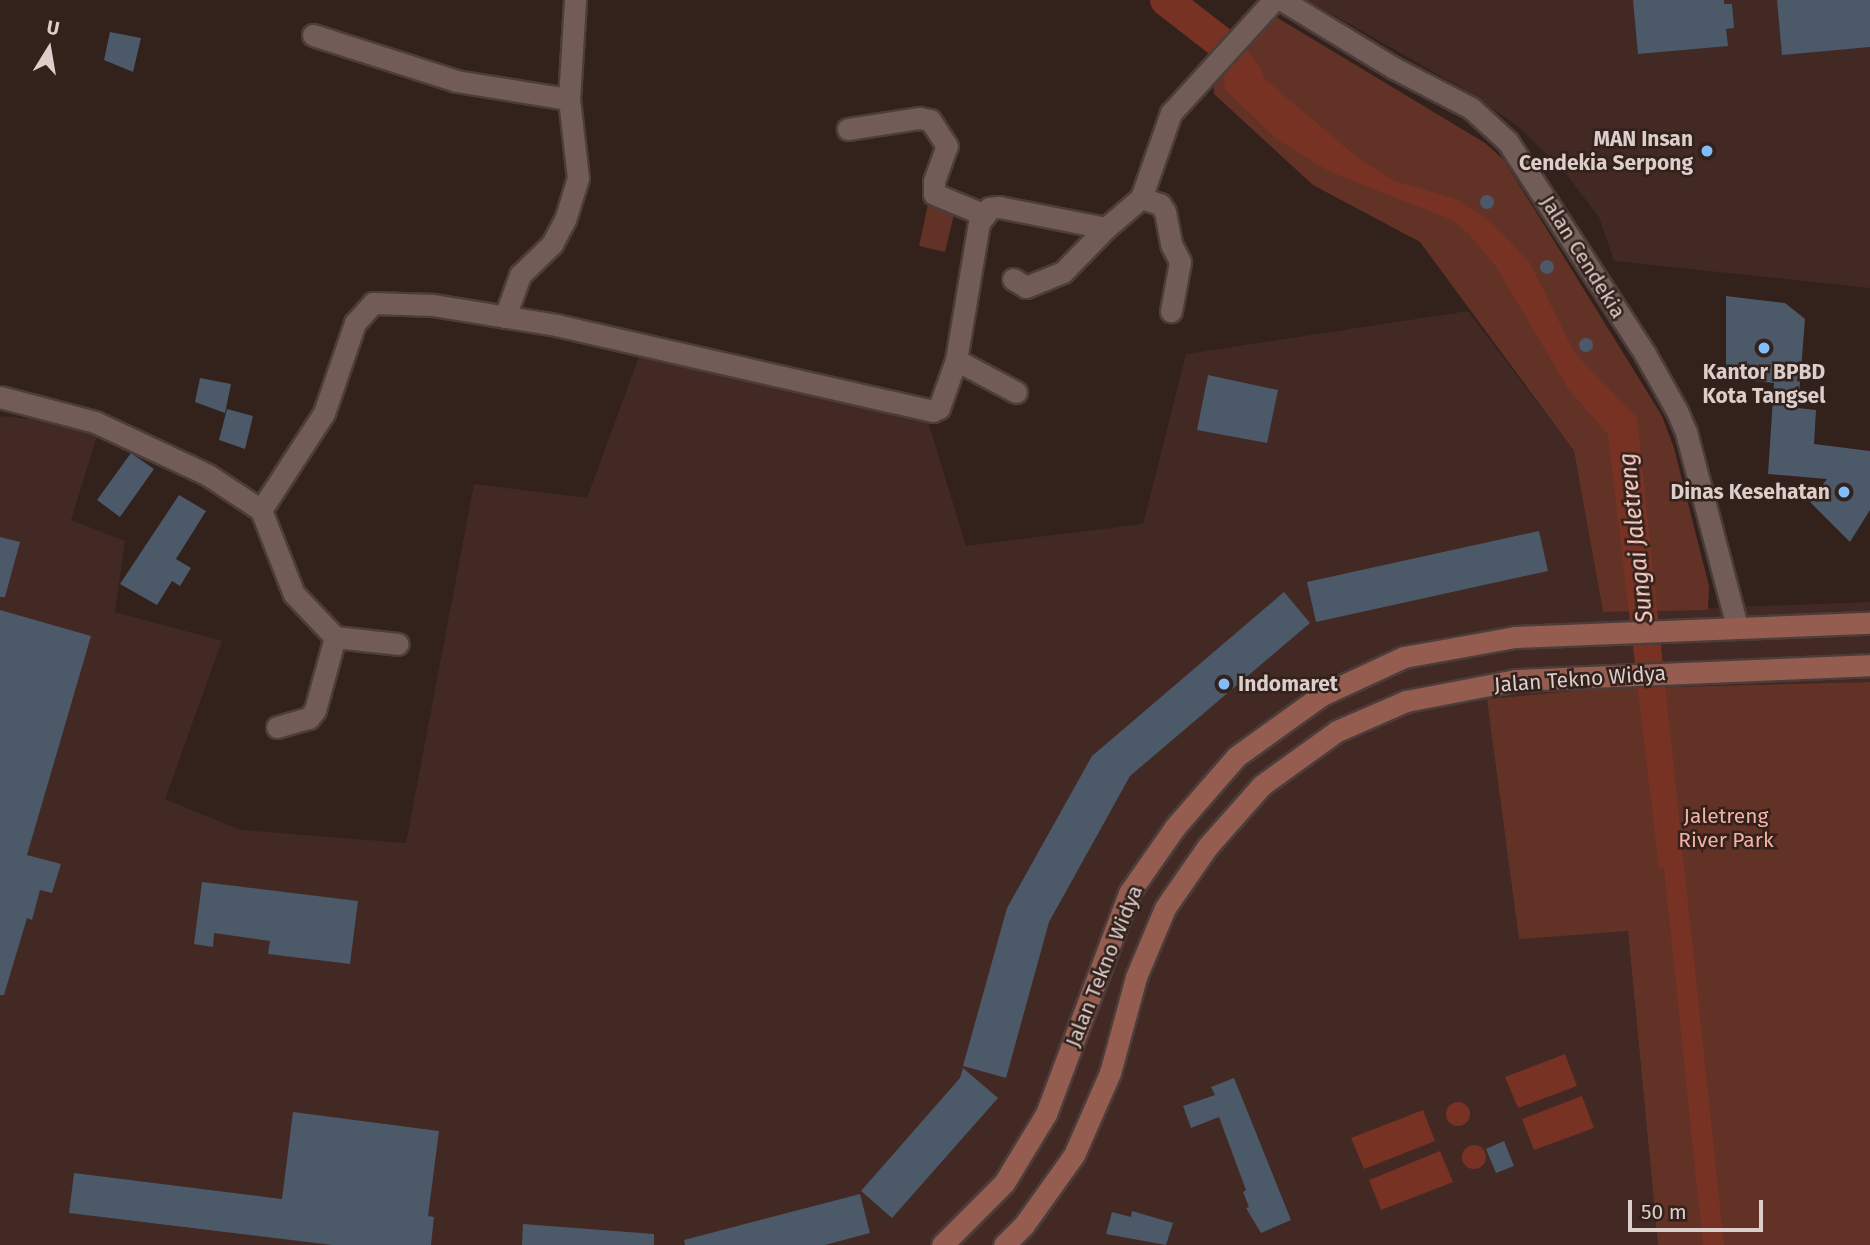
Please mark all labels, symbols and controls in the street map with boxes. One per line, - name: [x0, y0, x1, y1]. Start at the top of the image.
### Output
- north arrow: [14, 14, 84, 84]
- text: U: [45, 15, 61, 40]
- place label: MAN Insan Cendekia Serpong: [1519, 126, 1693, 176]
- marker: MAN Insan Cendekia Serpong: [1699, 143, 1715, 159]
- street label: Jalan Cendekia: [1535, 191, 1631, 323]
- marker: Kantor BPBD Kota Tangsel: [1756, 340, 1772, 356]
- place label: Kantor BPBD Kota Tangsel: [1703, 359, 1825, 409]
- water label: Sungai Jaletreng: [1613, 452, 1659, 624]
- place label: Dinas Kesehatan: [1671, 479, 1830, 505]
- marker: Dinas Kesehatan: [1836, 484, 1852, 500]
- street label: Jalan Tekno Widya: [1493, 660, 1667, 698]
- place label: Indomaret: [1238, 671, 1338, 697]
- marker: Indomaret: [1216, 676, 1232, 692]
- park label: Jaletreng River Park: [1678, 803, 1774, 853]
- street label: Jalan Tekno Widya: [1060, 881, 1148, 1051]
- scale bar: [1632, 1186, 1767, 1230]
- text: 50 m: [1641, 1199, 1687, 1225]

